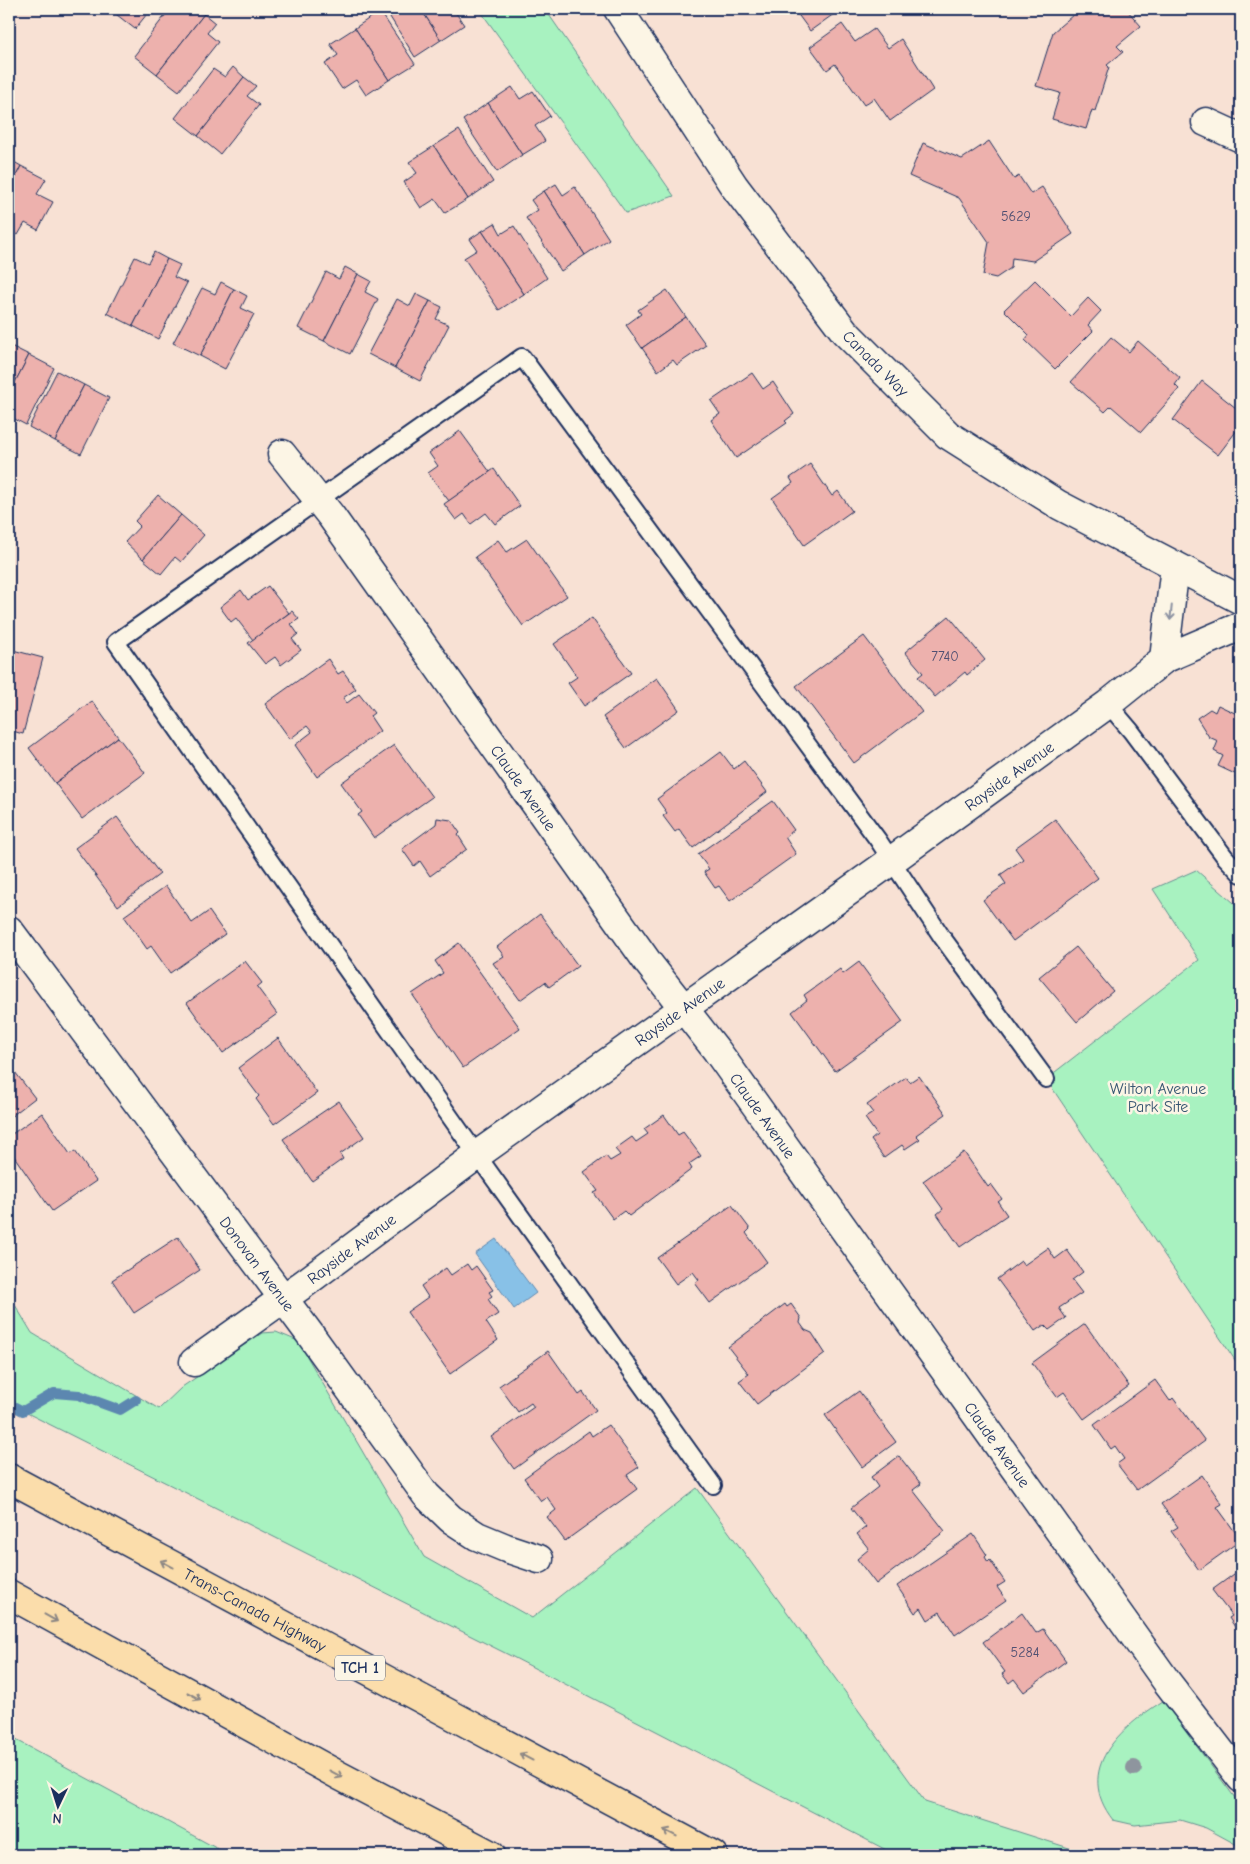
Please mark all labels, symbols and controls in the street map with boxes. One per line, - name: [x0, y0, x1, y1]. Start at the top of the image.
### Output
- house number: 5629: [1001, 208, 1031, 225]
- street label: Canada Way: [839, 327, 913, 401]
- one-way arrow: [1166, 605, 1176, 621]
- house number: 7740: [931, 648, 959, 665]
- street label: Rayside Avenue: [961, 738, 1058, 815]
- street label: Claude Avenue: [487, 742, 559, 834]
- street label: Rayside Avenue: [632, 974, 728, 1050]
- street label: Claude Avenue: [726, 1070, 799, 1162]
- park label: Wilton Avenue Park Site: [1110, 1080, 1206, 1116]
- street label: Rayside Avenue: [304, 1211, 400, 1288]
- street label: Donovan Avenue: [216, 1213, 298, 1315]
- street label: Claude Avenue: [960, 1399, 1033, 1491]
- one-way arrow: [160, 1559, 175, 1569]
- street label: Trans-Canada Highway: [180, 1565, 330, 1656]
- one-way arrow: [44, 1613, 59, 1623]
- house number: 5284: [1011, 1644, 1040, 1661]
- road number: TCH 1: [335, 1656, 385, 1680]
- one-way arrow: [186, 1692, 201, 1701]
- one-way arrow: [519, 1752, 534, 1762]
- one-way arrow: [329, 1769, 344, 1779]
- north arrow: [32, 1782, 82, 1832]
- text: N: [52, 1810, 62, 1827]
- one-way arrow: [663, 1828, 678, 1837]

